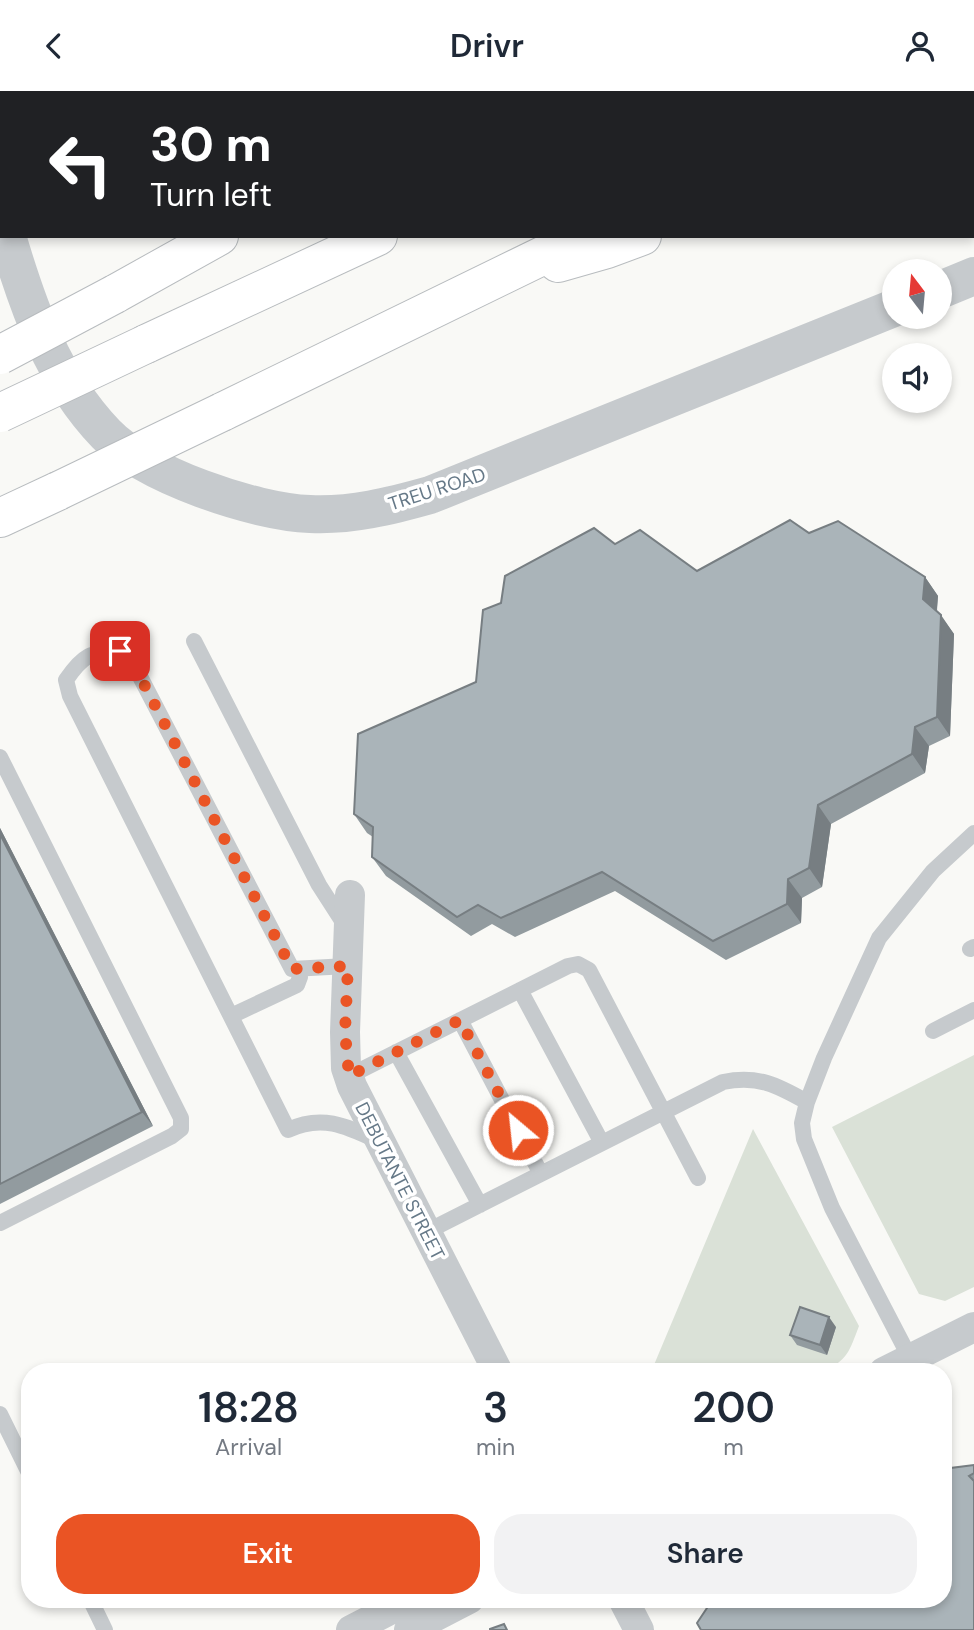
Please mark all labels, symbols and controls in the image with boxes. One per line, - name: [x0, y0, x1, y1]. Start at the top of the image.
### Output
- text: Drivr: [450, 25, 524, 67]
- icon: back: [35, 27, 73, 65]
- icon: person: [901, 27, 939, 65]
- text: 30 m: [150, 112, 272, 176]
- icon: left: [35, 119, 126, 210]
- text: Turn left: [150, 174, 272, 216]
- north arrow: [882, 259, 952, 329]
- map controls: [882, 259, 952, 413]
- button: sound: [882, 343, 952, 413]
- street label: TREU ROAD: [385, 462, 489, 516]
- pin: [90, 621, 150, 681]
- icon: arrive: [101, 632, 139, 670]
- position arrow: [481, 1093, 555, 1167]
- street label: DEBUTANTE STREET: [349, 1098, 451, 1264]
- text: 18:28: [198, 1380, 299, 1435]
- text: 3: [483, 1380, 508, 1435]
- text: 200: [692, 1380, 775, 1435]
- text: Arrival: [215, 1432, 282, 1462]
- text: min: [476, 1432, 515, 1462]
- text: m: [723, 1432, 744, 1462]
- button: Exit: [56, 1514, 480, 1594]
- button: Share: [494, 1514, 917, 1594]

